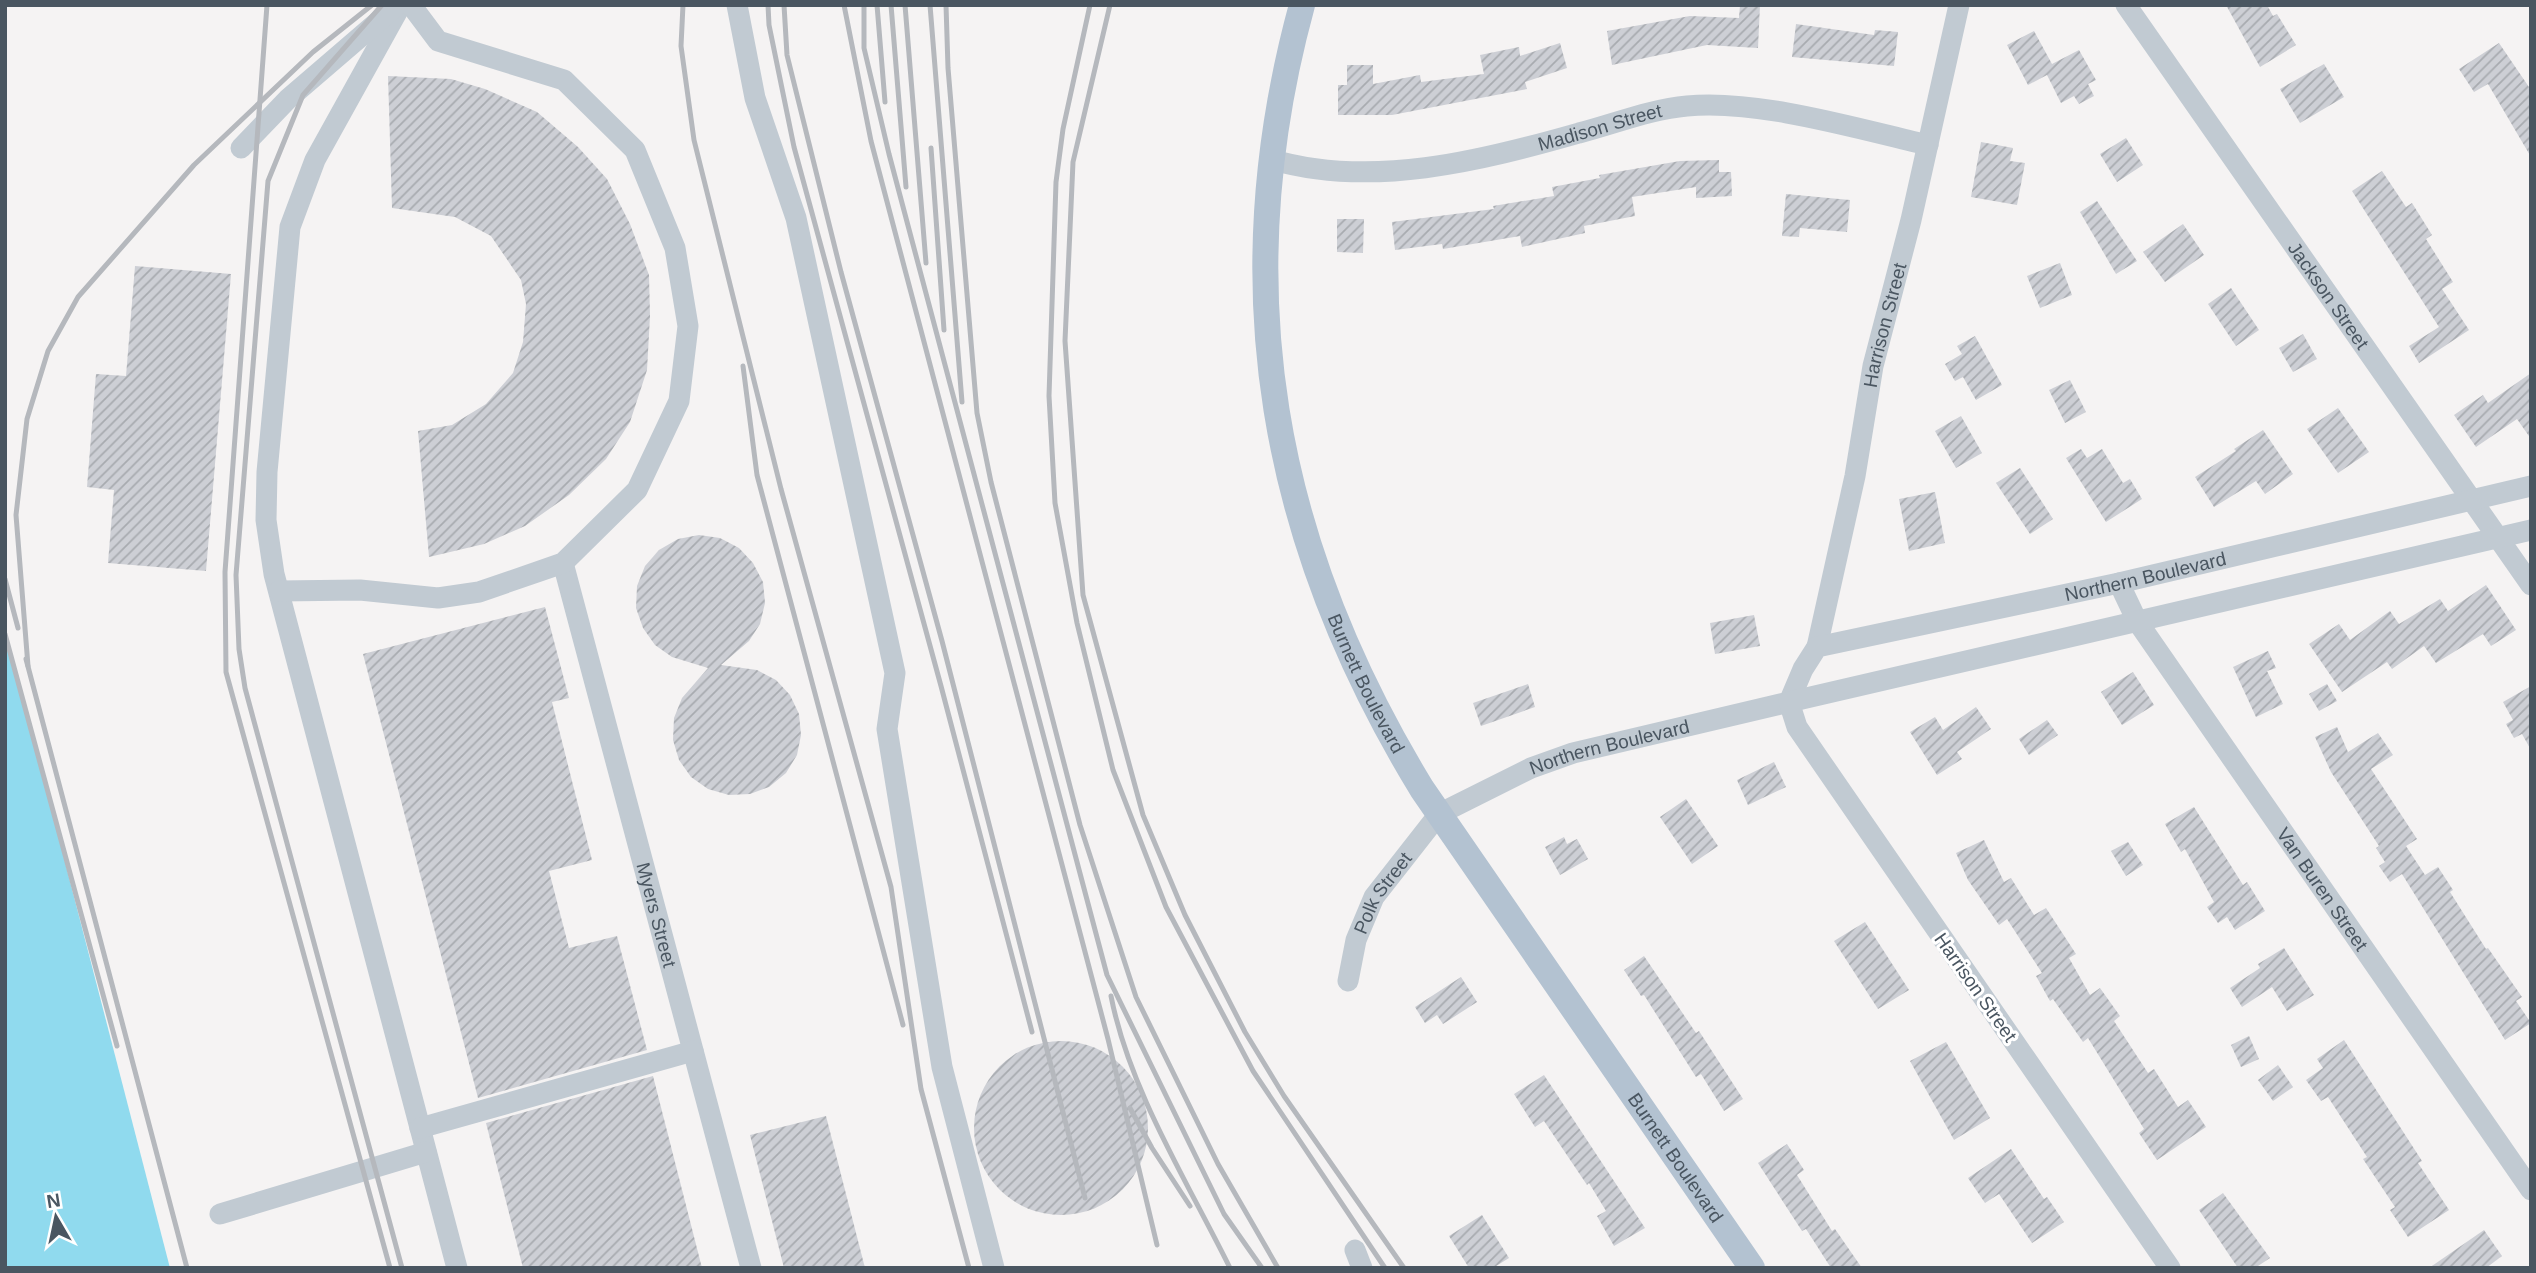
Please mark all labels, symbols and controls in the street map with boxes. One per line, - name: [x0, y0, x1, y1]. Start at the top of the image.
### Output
- street label: Madison Street: [1536, 100, 1664, 155]
- street label: Jackson Street: [2284, 238, 2373, 354]
- street label: Harrison Street: [1860, 260, 1911, 389]
- street label: Northern Boulevard: [2063, 548, 2228, 605]
- street label: Burnett Boulevard: [1324, 611, 1409, 757]
- street label: Northern Boulevard: [1527, 716, 1692, 779]
- street label: Van Buren Street: [2272, 824, 2372, 955]
- street label: Polk Street: [1350, 848, 1416, 937]
- street label: Myers Street: [632, 860, 681, 970]
- street label: Harrison Street: [1930, 929, 2021, 1046]
- street label: Burnett Boulevard: [1624, 1089, 1727, 1226]
- north arrow: [21, 1182, 91, 1252]
- text: N: [45, 1189, 62, 1212]

